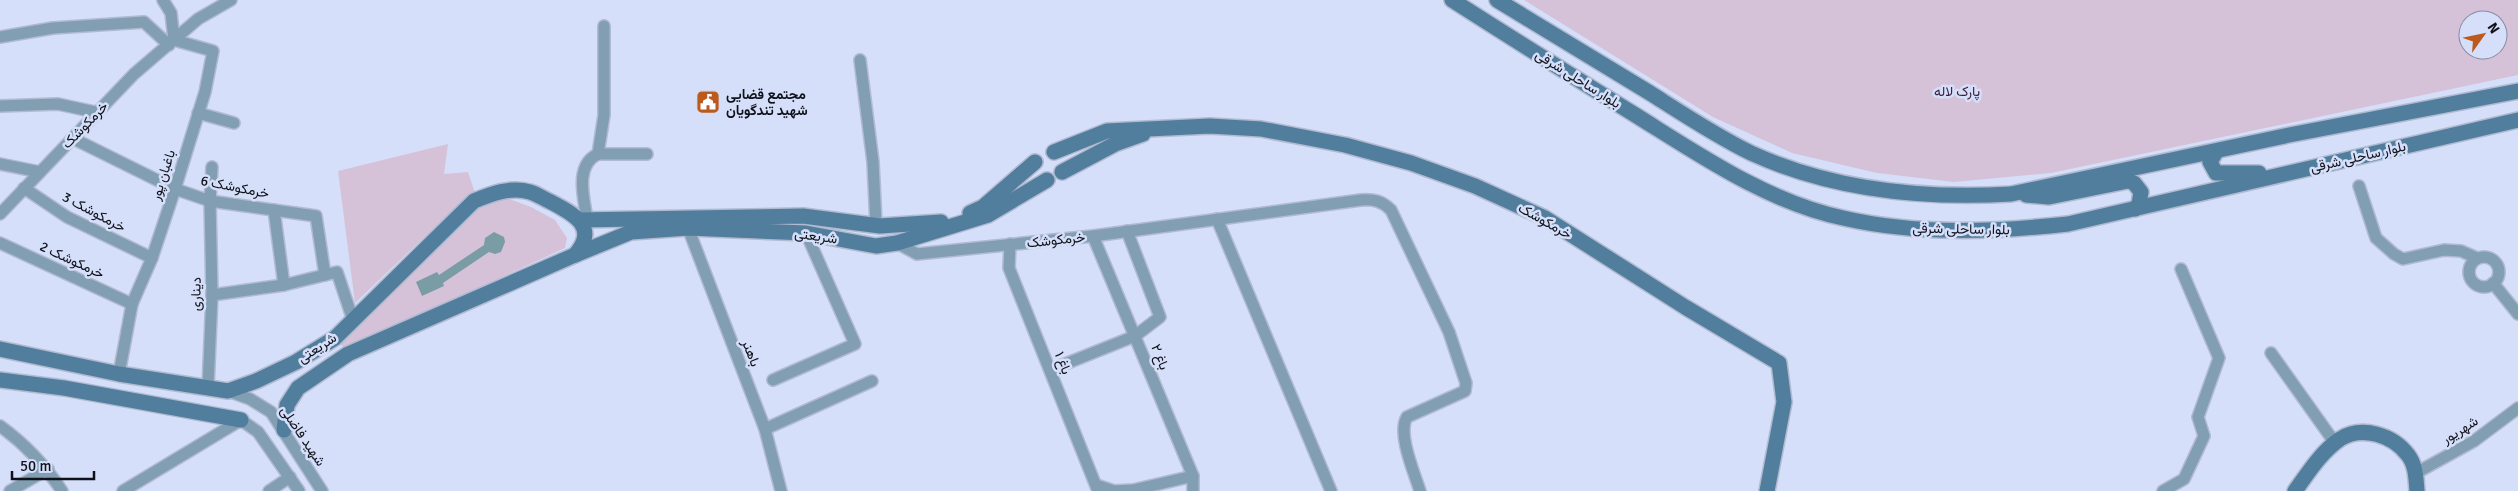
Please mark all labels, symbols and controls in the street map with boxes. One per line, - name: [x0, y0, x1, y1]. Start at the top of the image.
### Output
- north arrow: [2458, 10, 2508, 60]
- text: N: [2484, 19, 2503, 37]
- street label: بلوار ساحلی شرقی: [1532, 46, 1624, 112]
- park label: پارک لاله: [1934, 83, 1980, 101]
- place label: مجتمع قضایی شهید تندگویان: [726, 86, 808, 119]
- public building icon: مجتمع قضایی شهید تندگویان: [695, 89, 721, 115]
- street label: خرمکوشک: [58, 98, 112, 152]
- street label: بلوار ساحلی شرقی: [2309, 138, 2407, 176]
- street label: باغبان پور: [147, 147, 180, 204]
- street label: خرمکوشک 6: [199, 172, 271, 202]
- street label: خرمکوشک 3: [59, 188, 129, 236]
- street label: خرمکوشک: [1515, 199, 1575, 243]
- street label: بلوار ساحلی شرقی: [1912, 220, 2010, 238]
- street label: شریعتی: [794, 225, 838, 247]
- street label: خرمکوشک: [1026, 228, 1086, 252]
- street label: خرمکوشک 2: [37, 238, 107, 282]
- street label: دیناری: [187, 277, 205, 311]
- street label: شریعتی: [294, 329, 340, 367]
- street label: باهنر: [738, 336, 764, 369]
- street label: باغ ۲: [1145, 342, 1173, 373]
- street label: باغ ۱: [1049, 349, 1075, 378]
- street label: شهید فاضلی: [277, 403, 329, 469]
- street label: شهریور: [2438, 412, 2481, 448]
- scale bar: [12, 448, 95, 480]
- text: 50 m: [20, 457, 51, 475]

